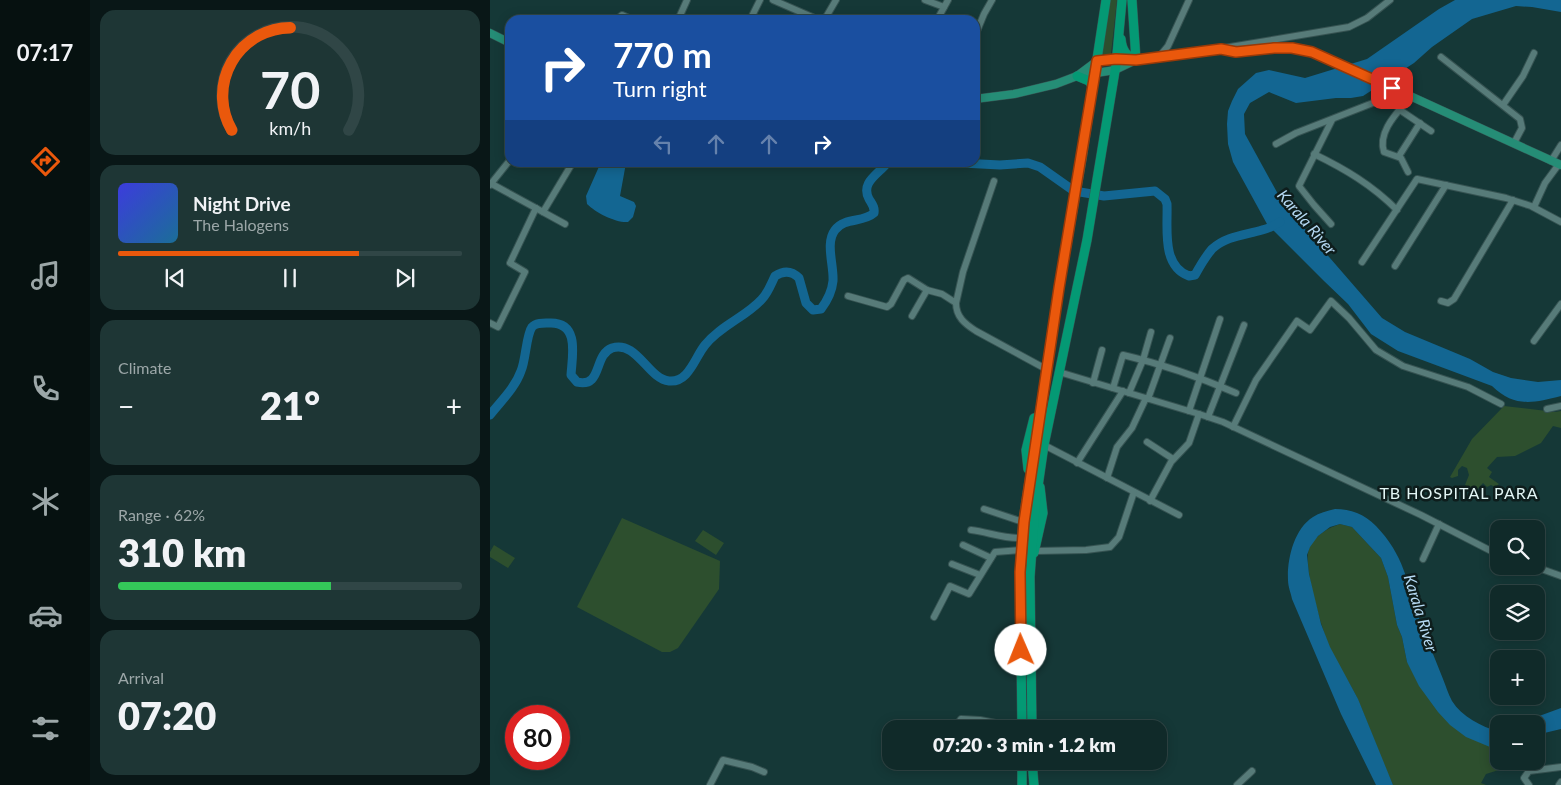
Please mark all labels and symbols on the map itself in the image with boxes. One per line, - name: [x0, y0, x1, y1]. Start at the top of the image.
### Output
- pin: [1371, 67, 1413, 109]
- water label: Karala River: [1274, 185, 1341, 258]
- district label: TB HOSPITAL PARA: [1379, 483, 1539, 502]
- water label: Karala River: [1401, 572, 1442, 654]
- position arrow: [994, 623, 1046, 675]
- speed limit sign: 80: [505, 705, 570, 770]

